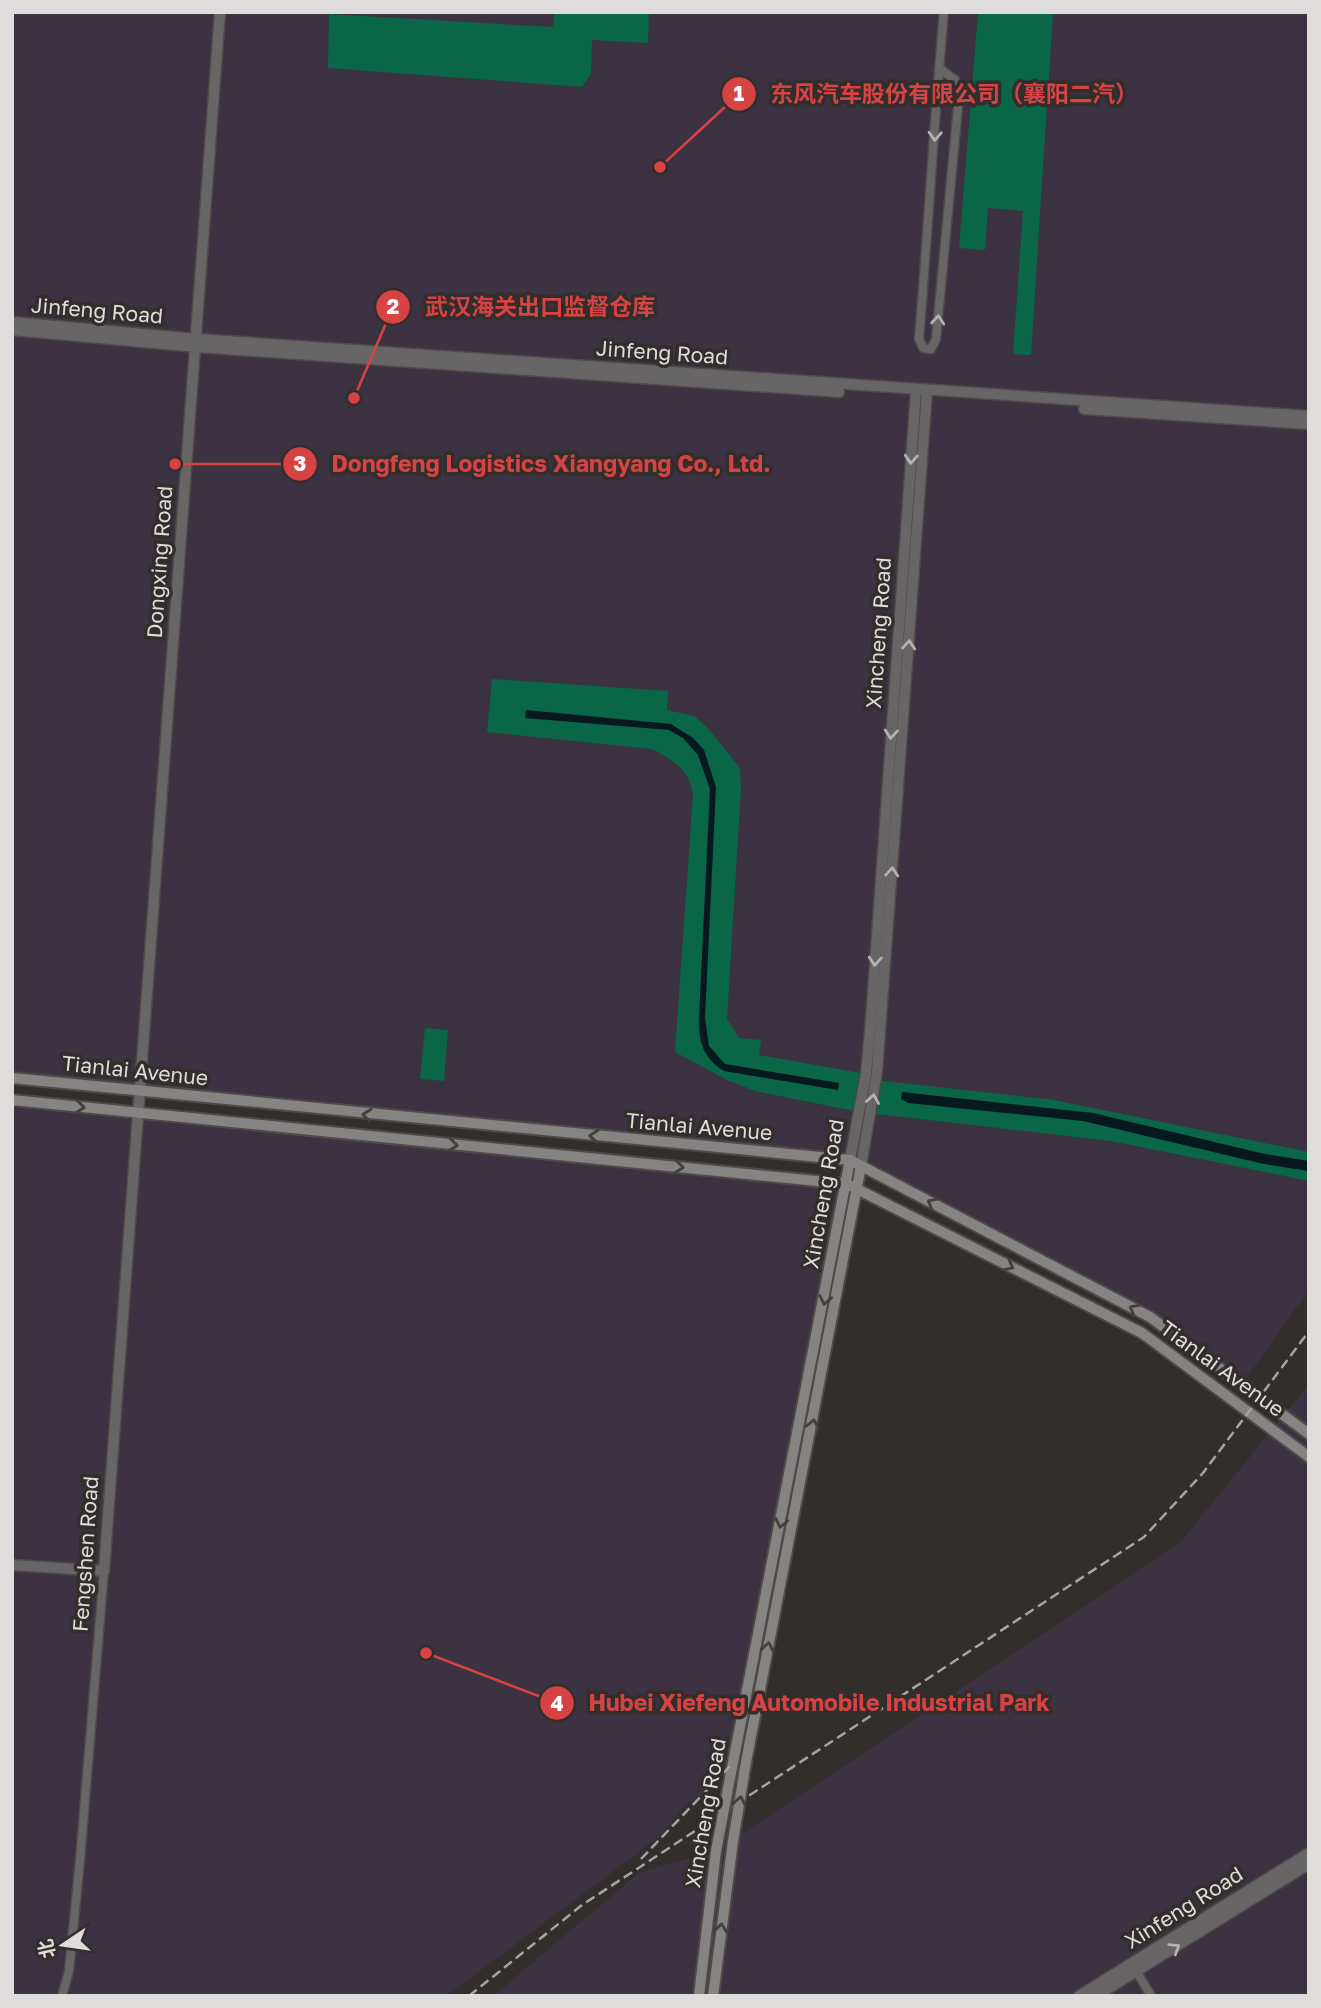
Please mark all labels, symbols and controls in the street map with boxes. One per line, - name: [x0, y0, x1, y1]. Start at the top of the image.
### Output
- callout: 东风汽车股份有限公司（襄阳二汽）: [721, 72, 1152, 116]
- text: 东风汽车股份有限公司（襄阳二汽）: [770, 79, 1138, 107]
- text: 1: [734, 80, 745, 106]
- one-way arrow: [928, 131, 943, 142]
- callout: 武汉海关出口监督仓库: [376, 285, 669, 329]
- street label: Jinfeng Road: [30, 291, 164, 329]
- text: 武汉海关出口监督仓库: [425, 292, 655, 320]
- text: 2: [387, 293, 400, 319]
- one-way arrow: [930, 314, 945, 325]
- street label: Jinfeng Road: [595, 334, 729, 370]
- callout: Dongfeng Logistics Xiangyang Co., Ltd.: [283, 442, 785, 486]
- text: Dongfeng Logistics Xiangyang Co., Ltd.: [331, 449, 771, 477]
- text: 3: [294, 450, 306, 476]
- one-way arrow: [904, 453, 919, 464]
- street label: Dongxing Road: [141, 485, 177, 639]
- street label: Xincheng Road: [860, 556, 896, 709]
- one-way arrow: [901, 639, 916, 650]
- one-way arrow: [884, 729, 899, 740]
- one-way arrow: [884, 866, 899, 877]
- one-way arrow: [867, 956, 882, 967]
- street label: Tianlai Avenue: [61, 1049, 210, 1091]
- one-way arrow: [865, 1093, 880, 1105]
- one-way arrow: [75, 1099, 86, 1114]
- one-way arrow: [362, 1107, 373, 1122]
- street label: Tianlai Avenue: [625, 1107, 773, 1145]
- street label: Xincheng Road: [797, 1117, 849, 1271]
- one-way arrow: [588, 1129, 599, 1144]
- one-way arrow: [447, 1137, 458, 1152]
- one-way arrow: [674, 1159, 685, 1174]
- one-way arrow: [927, 1198, 939, 1211]
- one-way arrow: [1002, 1257, 1014, 1271]
- one-way arrow: [818, 1294, 833, 1306]
- one-way arrow: [1129, 1303, 1141, 1317]
- street label: Tianlai Avenue: [1155, 1314, 1290, 1422]
- one-way arrow: [805, 1418, 820, 1430]
- street label: Fengshen Road: [67, 1475, 103, 1633]
- one-way arrow: [775, 1517, 790, 1529]
- one-way arrow: [760, 1641, 775, 1653]
- callout: Hubei Xiefeng Automobile Industrial Park: [540, 1681, 1064, 1725]
- text: Hubei Xiefeng Automobile Industrial Park: [588, 1688, 1050, 1716]
- text: 4: [550, 1690, 564, 1716]
- street label: Xincheng Road: [679, 1736, 731, 1890]
- one-way arrow: [731, 1795, 746, 1807]
- street label: Xinfeng Road: [1120, 1860, 1247, 1954]
- north arrow: [28, 1910, 98, 1980]
- one-way arrow: [714, 1922, 729, 1934]
- text: 北: [33, 1937, 59, 1961]
- one-way arrow: [1168, 1943, 1181, 1956]

